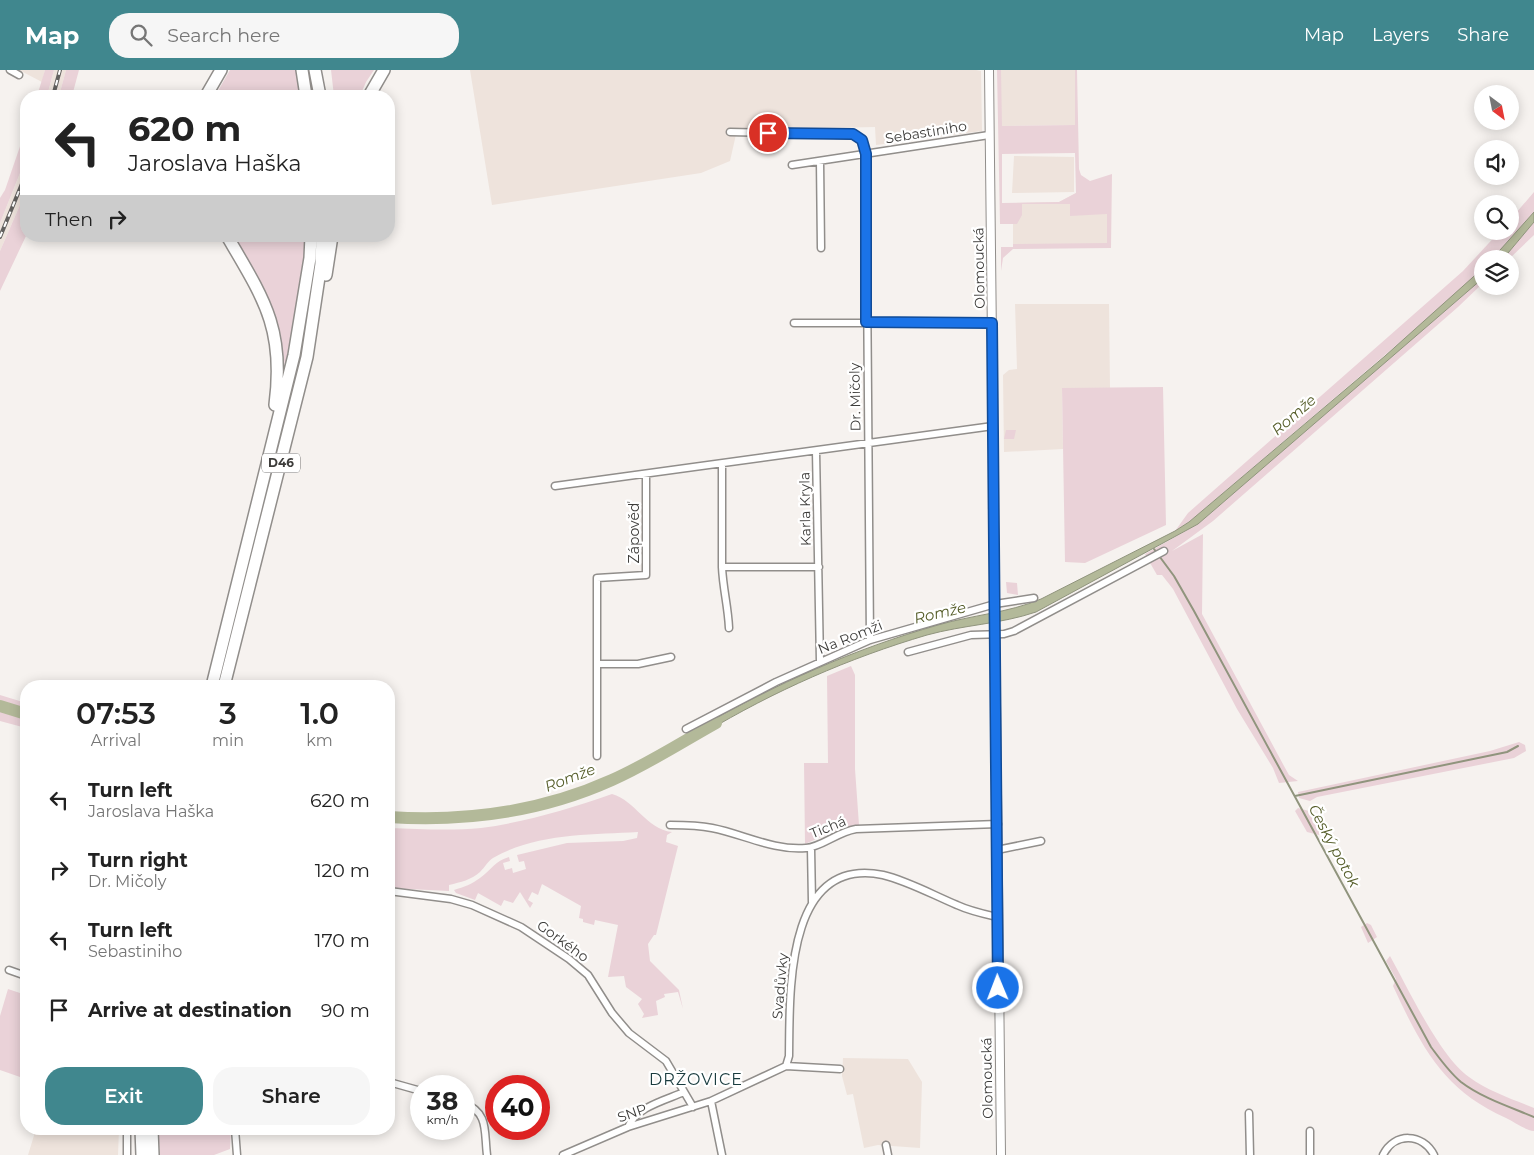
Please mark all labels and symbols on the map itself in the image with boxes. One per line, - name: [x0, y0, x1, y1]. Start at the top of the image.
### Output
- north arrow: [1474, 85, 1519, 130]
- pin: [747, 112, 789, 154]
- street label: Sebastiniho: [884, 117, 968, 147]
- street label: Olomoucká: [969, 227, 989, 309]
- street label: Dr. Mičoly: [845, 362, 865, 431]
- water label: Romže: [1268, 390, 1320, 439]
- road number: D46: [262, 453, 300, 472]
- street label: Karla Kryla: [795, 472, 815, 546]
- street label: Zápověď: [625, 501, 643, 563]
- water label: Romže: [912, 597, 968, 628]
- street label: Na Romži: [815, 616, 885, 658]
- water label: Romže: [542, 759, 598, 796]
- water label: Český potok: [1305, 801, 1365, 891]
- street label: Tichá: [807, 812, 849, 842]
- street label: Gorkého: [533, 916, 593, 966]
- street label: Svadůvky: [768, 952, 792, 1020]
- position arrow: [971, 961, 1023, 1013]
- street label: Olomoucká: [977, 1037, 997, 1119]
- district label: DRŽOVICE: [649, 1070, 743, 1089]
- speed limit sign: 40: [485, 1075, 550, 1140]
- street label: SNP: [615, 1100, 649, 1126]

